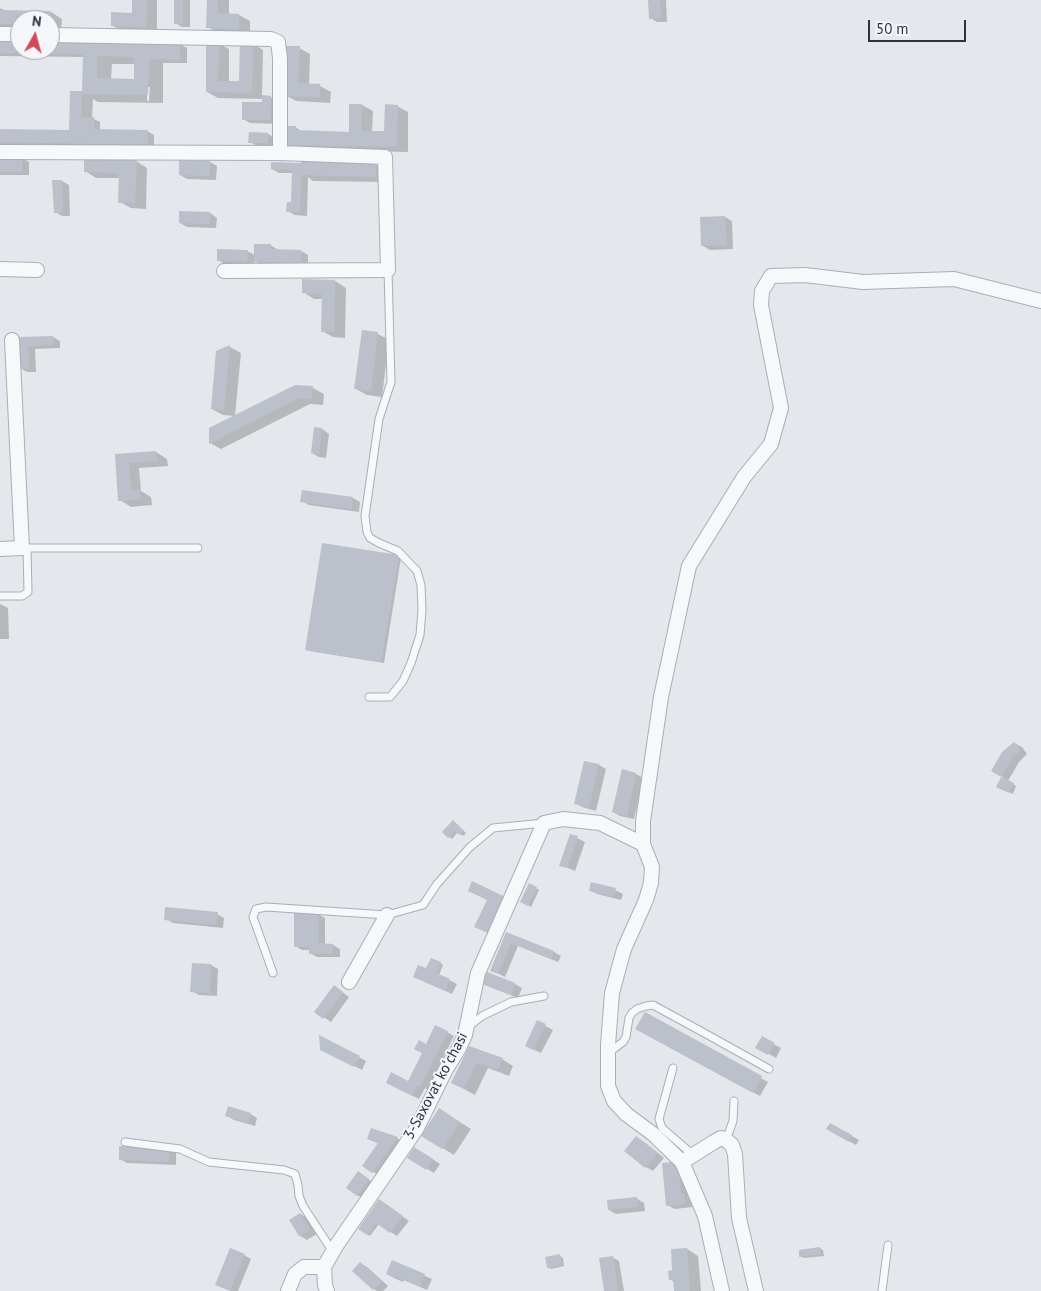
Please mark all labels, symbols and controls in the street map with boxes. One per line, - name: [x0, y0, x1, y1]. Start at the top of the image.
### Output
- north arrow: [10, 10, 60, 60]
- scale bar: [871, 10, 968, 42]
- text: N: [31, 12, 42, 31]
- text: 50 m: [876, 19, 909, 38]
- street label: 3-Saxovat koʻchasi: [400, 1029, 472, 1143]

